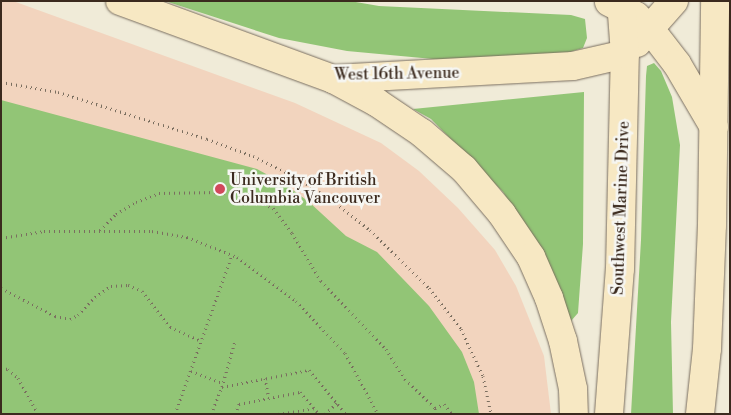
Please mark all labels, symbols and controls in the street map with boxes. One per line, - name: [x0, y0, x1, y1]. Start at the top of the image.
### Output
- street label: West 16th Avenue: [334, 63, 460, 85]
- street label: Southwest Marine Drive: [608, 121, 634, 295]
- place label: University of British Columbia Vancouver: [230, 170, 380, 208]
- marker: University of British Columbia Vancouver: [214, 183, 226, 195]

